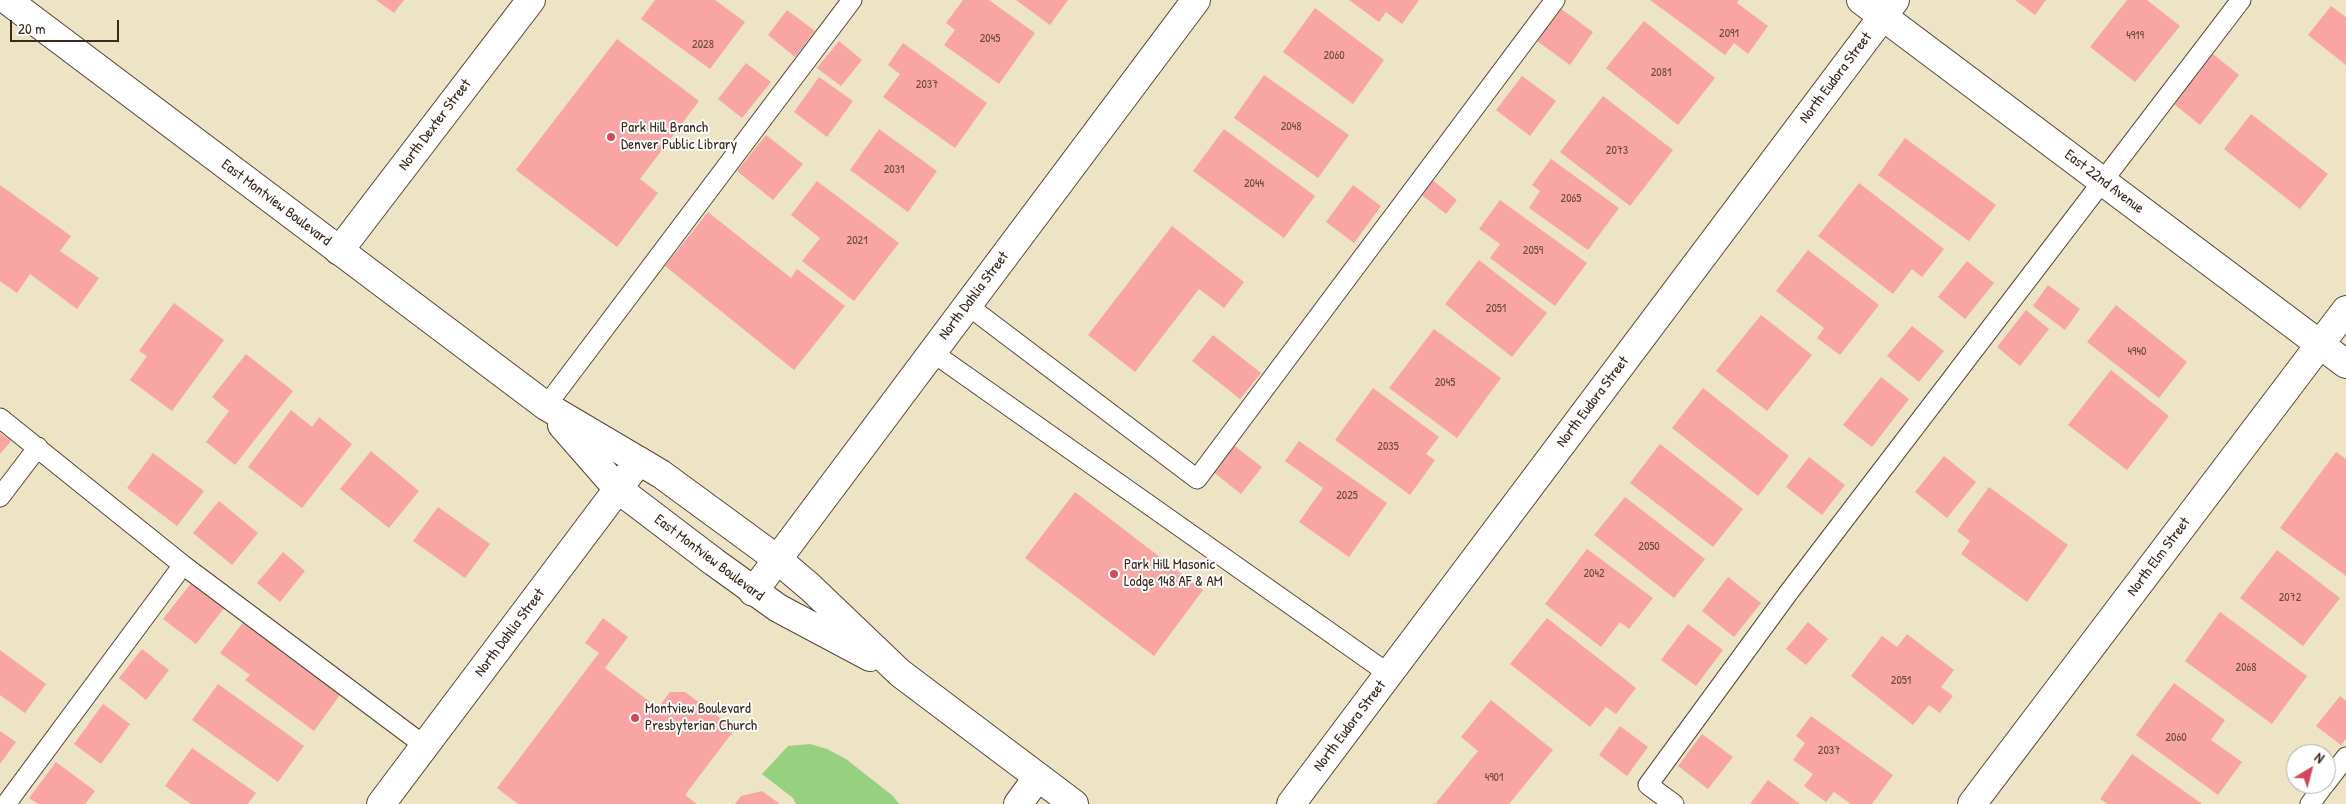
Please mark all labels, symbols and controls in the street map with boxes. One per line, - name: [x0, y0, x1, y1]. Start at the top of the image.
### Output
- scale bar: [12, 10, 121, 42]
- text: 20 m: [18, 18, 45, 39]
- house number: 2091: [1719, 27, 1739, 41]
- street label: North Eudora Street: [1796, 29, 1876, 127]
- house number: 4919: [2126, 29, 2144, 43]
- house number: 2045: [980, 32, 1000, 46]
- house number: 2028: [692, 38, 714, 52]
- house number: 2060: [1323, 49, 1345, 63]
- house number: 2081: [1651, 66, 1671, 80]
- street label: North Dexter Street: [395, 76, 475, 174]
- house number: 2037: [916, 78, 938, 92]
- place label: Park Hill Branch Denver Public Library: [621, 119, 737, 154]
- house number: 2048: [1281, 120, 1301, 134]
- marker: Park Hill Branch Denver Public Library: [605, 131, 617, 143]
- house number: 2073: [1606, 144, 1628, 158]
- street label: East 22nd Avenue: [2061, 146, 2147, 218]
- street label: East Montview Boulevard: [218, 156, 334, 250]
- house number: 2031: [884, 163, 904, 177]
- house number: 2044: [1244, 177, 1264, 191]
- house number: 2065: [1561, 192, 1581, 206]
- house number: 2021: [847, 234, 867, 248]
- house number: 2059: [1523, 244, 1543, 258]
- street label: North Dahlia Street: [935, 248, 1013, 344]
- house number: 2051: [1486, 302, 1506, 316]
- house number: 4940: [2128, 345, 2146, 359]
- street label: North Eudora Street: [1553, 353, 1633, 451]
- house number: 2045: [1435, 376, 1455, 390]
- house number: 2035: [1377, 440, 1399, 454]
- house number: 2025: [1336, 489, 1358, 503]
- street label: East Montview Boulevard: [651, 511, 767, 605]
- street label: North Elm Street: [2124, 514, 2194, 600]
- house number: 2050: [1638, 540, 1660, 554]
- place label: Park Hill Masonic Lodge 148 AF & AM: [1124, 556, 1223, 591]
- house number: 2042: [1583, 567, 1605, 581]
- marker: Park Hill Masonic Lodge 148 AF & AM: [1108, 568, 1120, 580]
- street label: North Dahlia Street: [471, 585, 549, 681]
- house number: 2072: [2279, 591, 2301, 605]
- house number: 2068: [2236, 661, 2256, 675]
- house number: 2051: [1891, 674, 1911, 688]
- street label: North Eudora Street: [1310, 677, 1390, 775]
- place label: Montview Boulevard Presbyterian Church: [645, 700, 757, 735]
- marker: Montview Boulevard Presbyterian Church: [629, 712, 641, 724]
- house number: 2060: [2165, 731, 2187, 745]
- house number: 2037: [1818, 744, 1840, 758]
- north arrow: [2286, 744, 2336, 794]
- text: N: [2311, 748, 2328, 767]
- house number: 4901: [1485, 771, 1503, 785]

